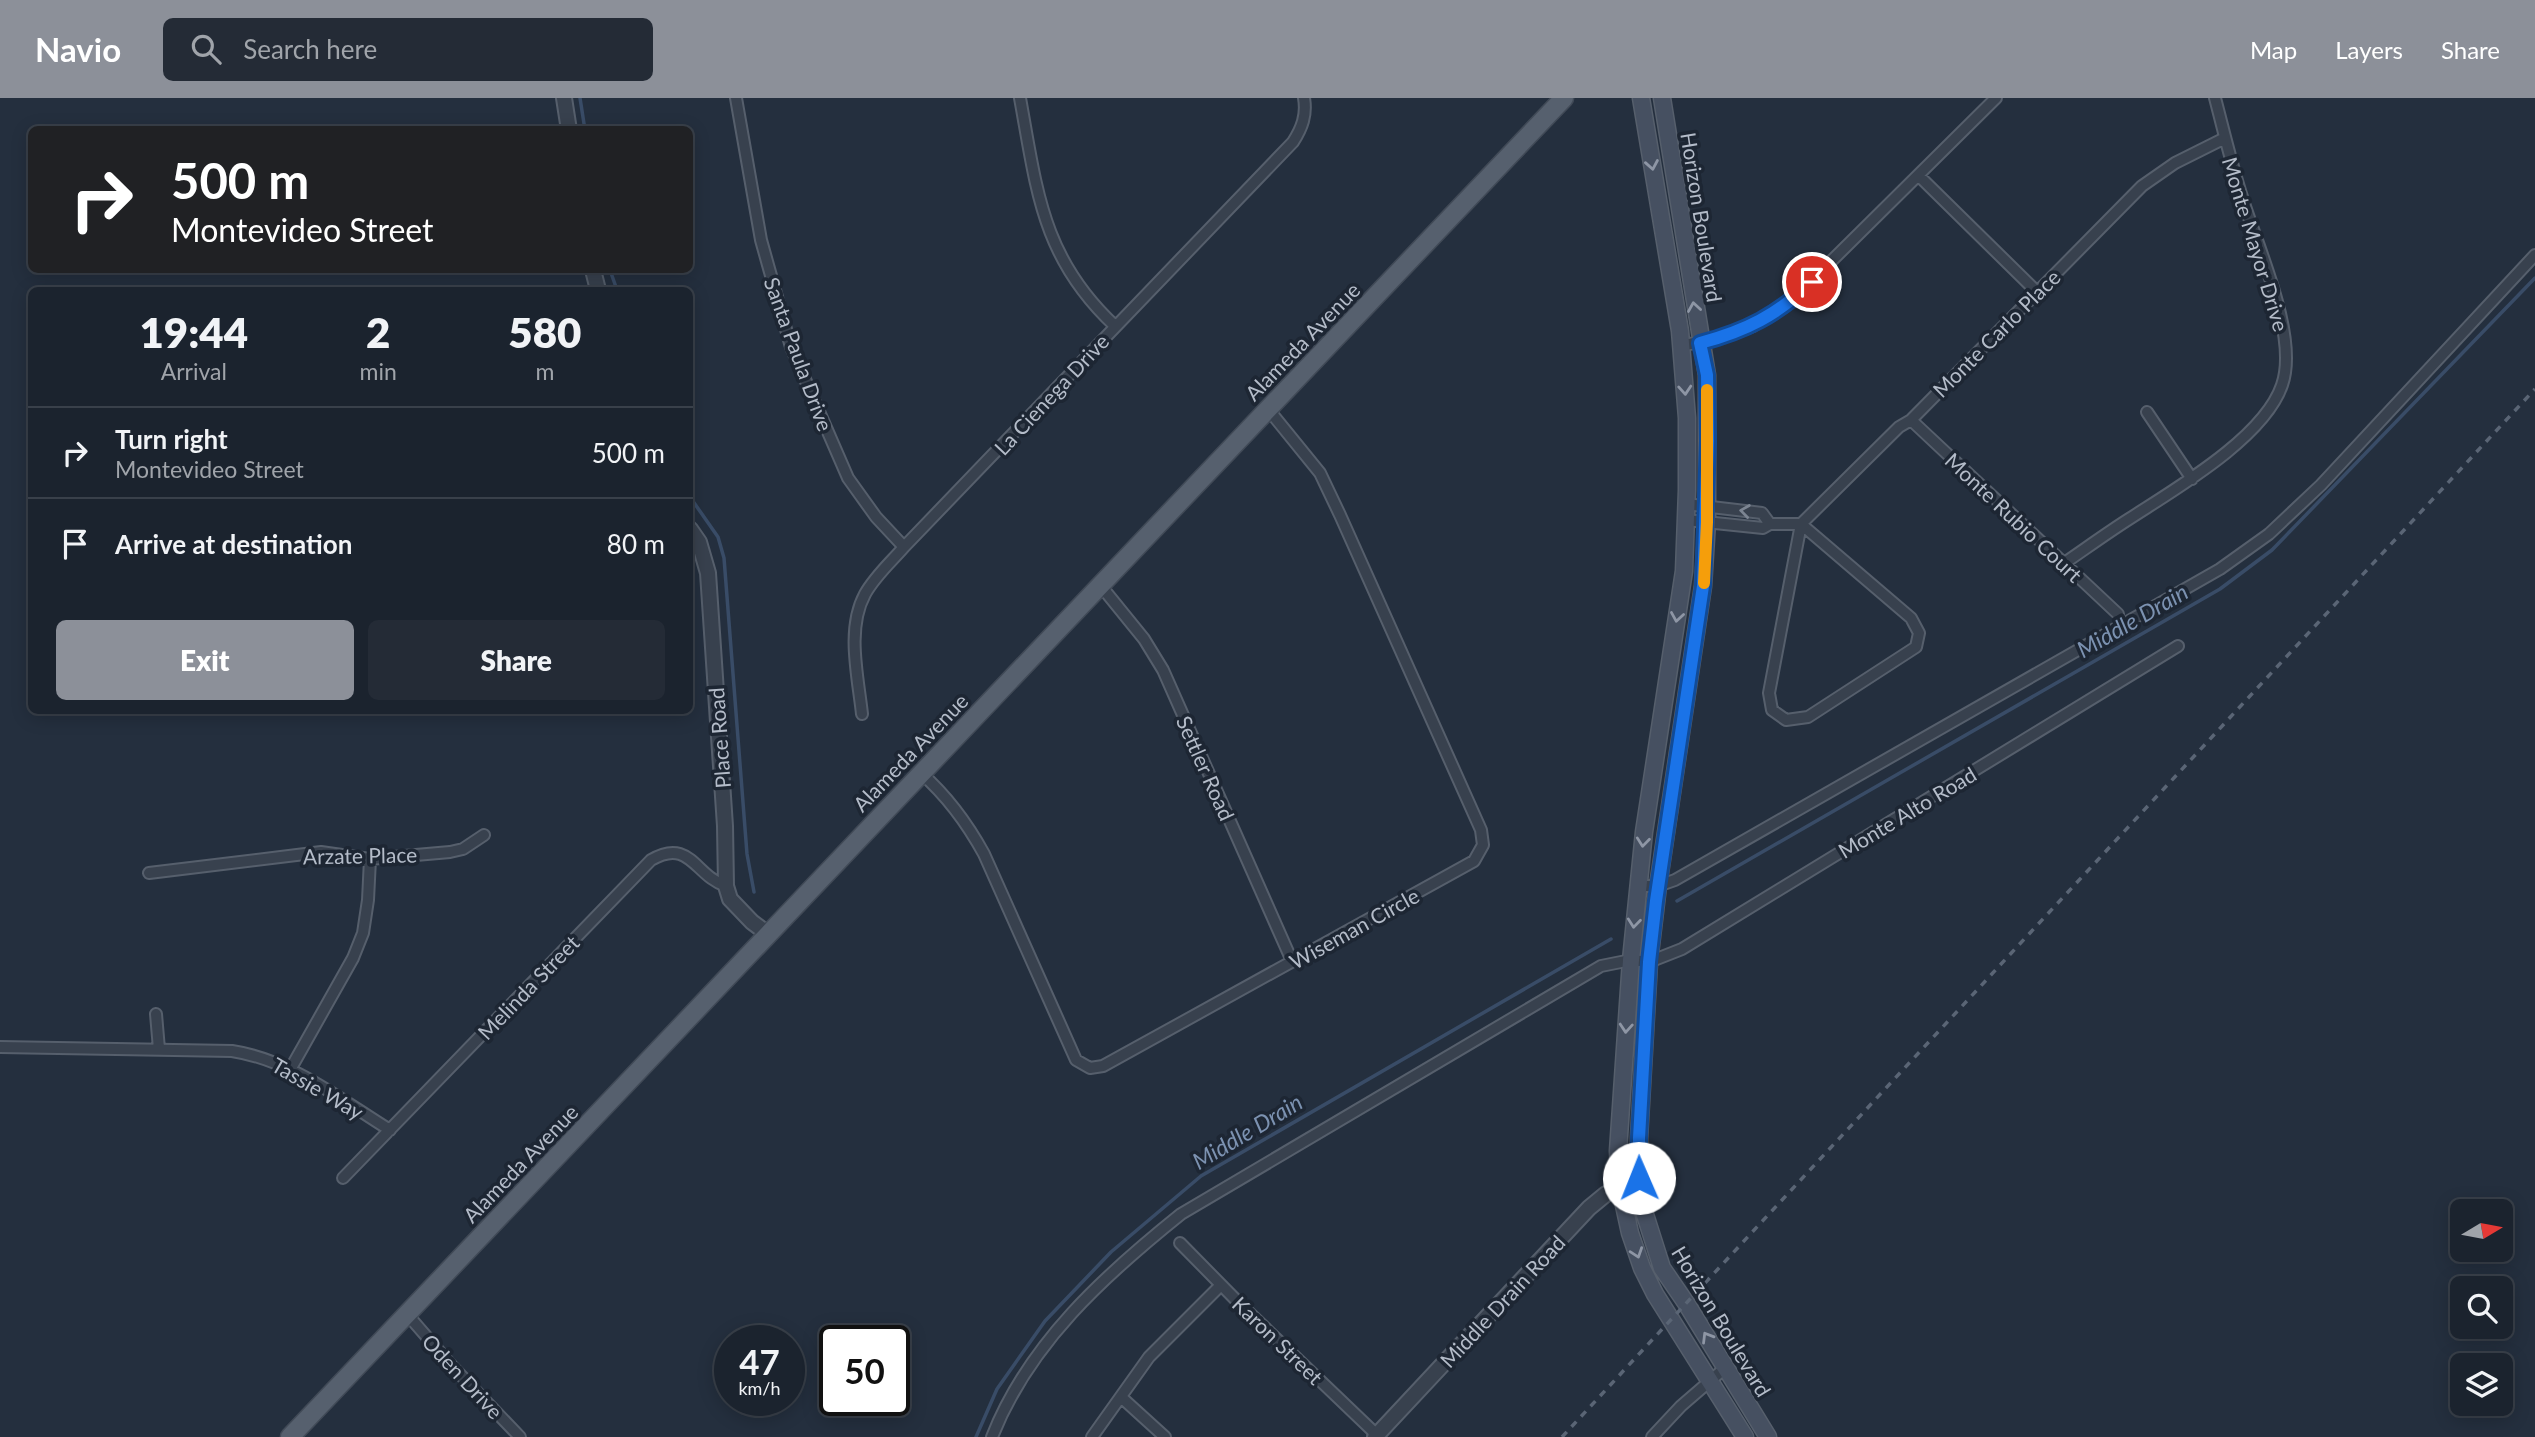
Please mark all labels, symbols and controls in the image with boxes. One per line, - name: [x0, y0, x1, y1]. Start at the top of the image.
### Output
- search box: [163, 18, 653, 81]
- text: Navio: [35, 29, 121, 69]
- icon: search: [187, 30, 225, 68]
- text: Search here: [243, 33, 377, 65]
- text: Map: [2250, 35, 2297, 64]
- text: Layers: [2335, 35, 2403, 64]
- text: Share: [2441, 35, 2500, 64]
- street label: Horizon Boulevard: [1676, 130, 1728, 304]
- text: 500 m: [171, 151, 309, 209]
- icon: right: [56, 154, 147, 245]
- street label: Monte Mayor Drive: [2218, 154, 2294, 334]
- one-way arrow: [1644, 159, 1659, 171]
- text: Montevideo Street: [171, 210, 434, 249]
- pin: [1782, 252, 1842, 312]
- icon: arrive: [1793, 263, 1831, 301]
- street label: Monte Carlo Place: [1927, 264, 2065, 402]
- street label: Santa Paula Drive: [760, 274, 838, 434]
- street label: Alameda Avenue: [1239, 277, 1365, 405]
- one-way arrow: [1687, 301, 1702, 313]
- text: 19:44: [140, 307, 248, 357]
- text: 2: [366, 307, 390, 357]
- text: 580: [508, 307, 581, 357]
- street label: La Cienega Drive: [989, 328, 1113, 460]
- text: Arrival: [161, 357, 227, 385]
- text: min: [360, 357, 397, 385]
- text: m: [535, 357, 554, 385]
- one-way arrow: [1677, 385, 1692, 396]
- text: Turn right: [115, 423, 228, 455]
- icon: right: [56, 434, 94, 472]
- text: 500 m: [592, 437, 665, 469]
- street label: Monte Rubio Court: [1940, 447, 2088, 587]
- text: Montevideo Street: [115, 455, 304, 483]
- one-way arrow: [1739, 504, 1751, 519]
- icon: arrive: [56, 525, 94, 563]
- text: Arrive at destination: [115, 528, 352, 560]
- text: 80 m: [607, 528, 665, 560]
- water label: Middle Drain: [2072, 577, 2192, 663]
- one-way arrow: [1670, 611, 1685, 623]
- button: Exit: [56, 620, 354, 700]
- button: Share: [368, 620, 665, 700]
- street label: Place Road: [703, 687, 735, 789]
- street label: Alameda Avenue: [847, 688, 973, 816]
- street label: Settler Road: [1172, 712, 1240, 824]
- street label: Monte Alto Road: [1834, 761, 1980, 863]
- one-way arrow: [1636, 837, 1651, 848]
- street label: Arzate Place: [303, 842, 417, 868]
- street label: Wiseman Circle: [1285, 882, 1423, 974]
- one-way arrow: [1627, 917, 1642, 929]
- street label: Melinda Street: [472, 929, 584, 1044]
- one-way arrow: [1619, 1023, 1634, 1034]
- street label: Tassie Way: [268, 1052, 368, 1124]
- water label: Middle Drain: [1187, 1087, 1307, 1175]
- street label: Alameda Avenue: [457, 1099, 583, 1227]
- position arrow: [1602, 1141, 1676, 1215]
- north arrow: [2450, 1199, 2513, 1262]
- map controls: [2450, 1199, 2513, 1416]
- street label: Middle Drain Road: [1434, 1230, 1570, 1372]
- street label: Horizon Boulevard: [1667, 1241, 1777, 1401]
- one-way arrow: [1629, 1247, 1643, 1259]
- button: search: [2450, 1276, 2513, 1339]
- street label: Karon Street: [1228, 1291, 1329, 1390]
- speed limit sign: 50: [819, 1325, 910, 1416]
- street label: Oden Drive: [417, 1328, 509, 1424]
- one-way arrow: [1702, 1332, 1715, 1345]
- text: 47: [739, 1340, 780, 1382]
- button: layers: [2450, 1353, 2513, 1416]
- text: km/h: [738, 1377, 781, 1399]

